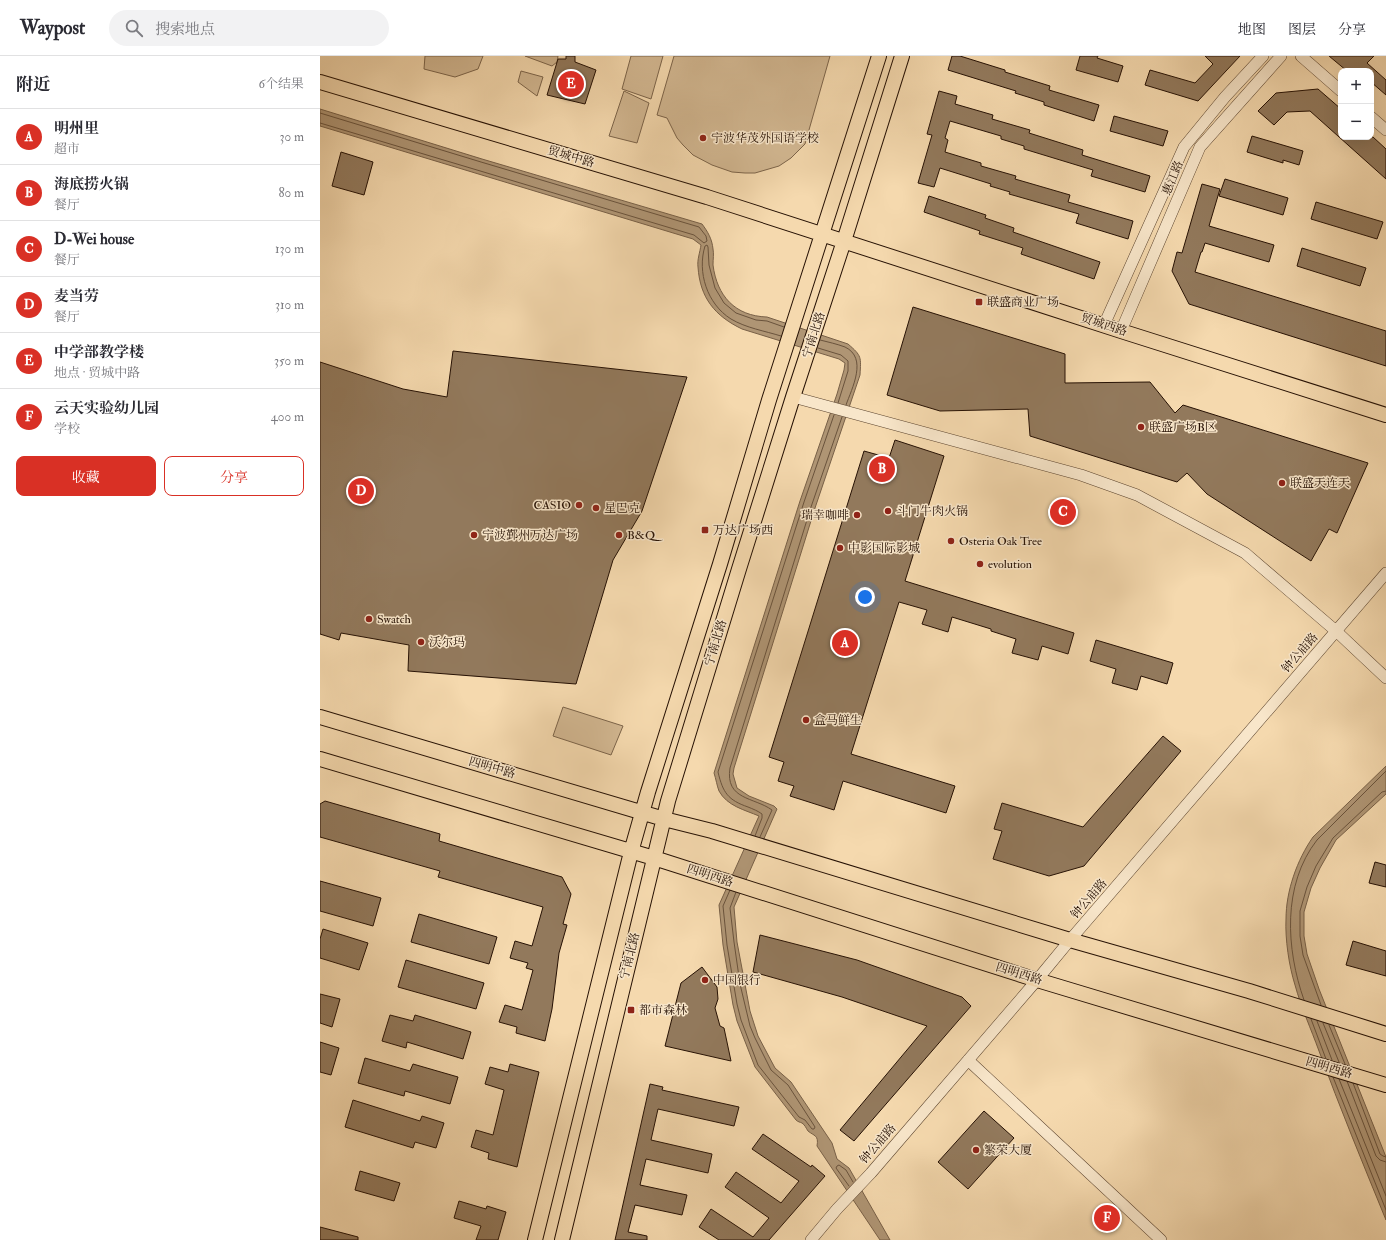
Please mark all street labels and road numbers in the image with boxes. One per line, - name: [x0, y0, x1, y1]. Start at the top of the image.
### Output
- street label: 贸城中路: [546, 143, 596, 171]
- street label: 惠江路: [1159, 158, 1187, 198]
- street label: 宁南北路: [799, 310, 829, 360]
- street label: 贸城西路: [1079, 310, 1129, 340]
- street label: 宁南北路: [702, 618, 730, 668]
- street label: 钟公庙路: [1279, 630, 1321, 676]
- street label: 四明中路: [467, 754, 517, 782]
- street label: 四明西路: [685, 861, 735, 891]
- street label: 钟公庙路: [1068, 876, 1110, 922]
- street label: 宁南北路: [617, 931, 643, 981]
- street label: 四明西路: [994, 960, 1044, 988]
- street label: 四明西路: [1304, 1054, 1354, 1082]
- street label: 钟公庙路: [857, 1121, 899, 1167]

